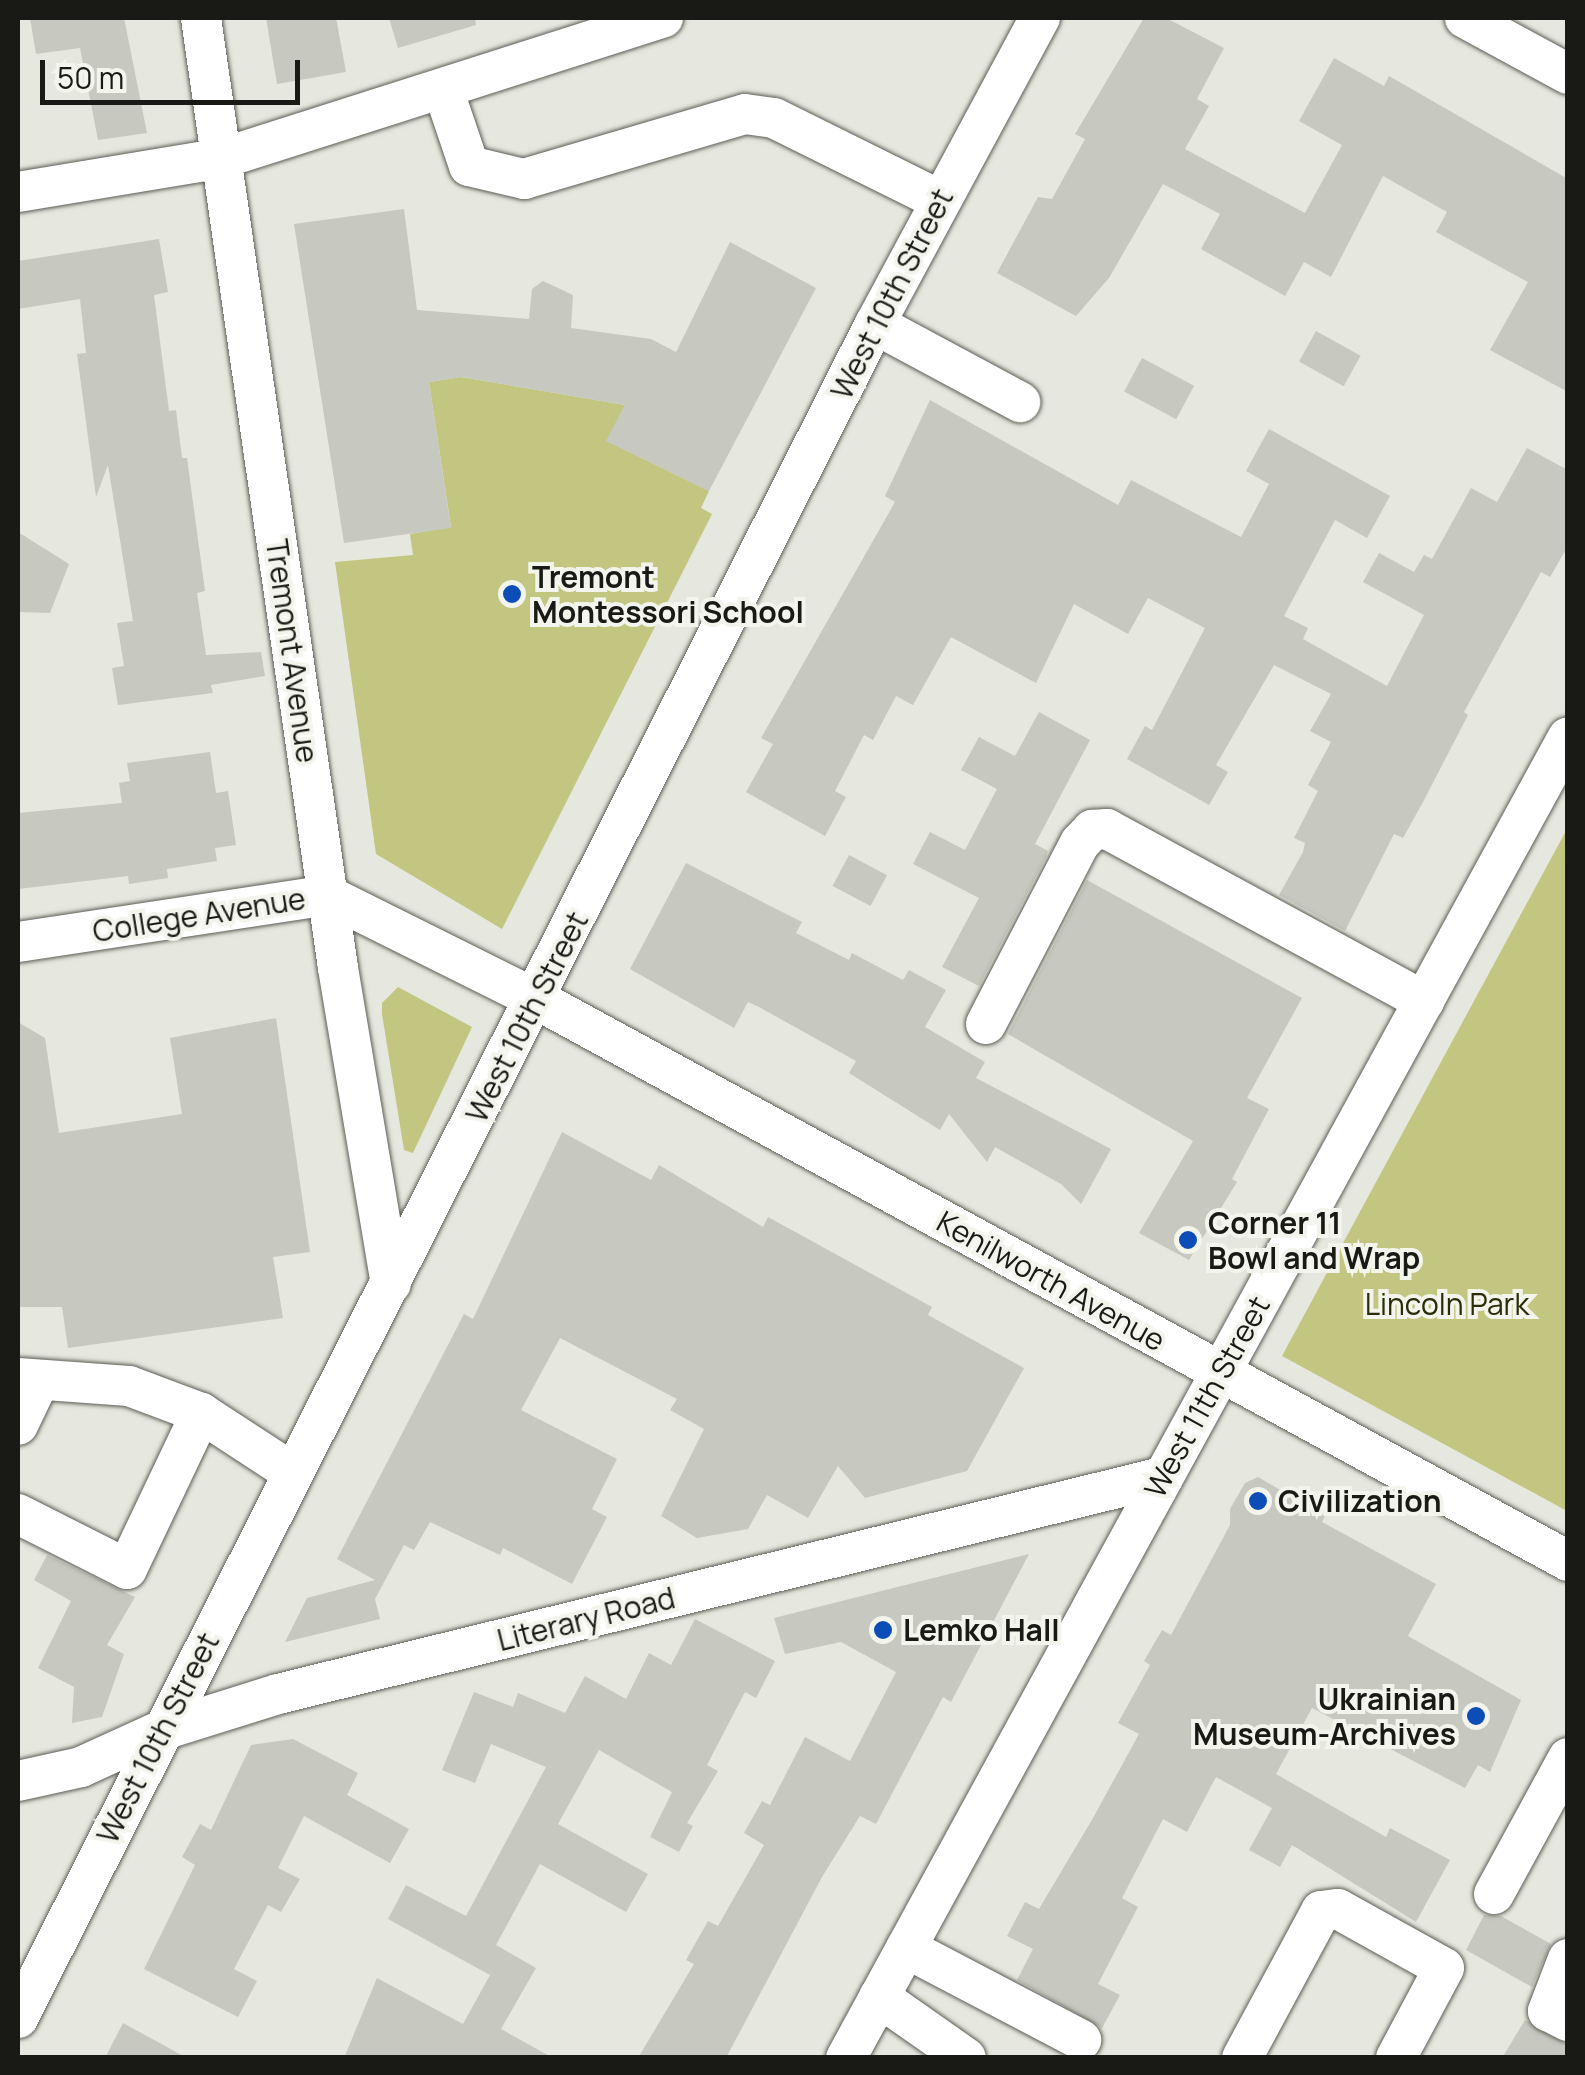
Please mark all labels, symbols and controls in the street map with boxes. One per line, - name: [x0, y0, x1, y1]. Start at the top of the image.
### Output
- scale bar: [45, 40, 305, 102]
- text: 50 m: [57, 57, 124, 98]
- street label: West 10th Street: [823, 183, 961, 405]
- street label: Tremont Avenue: [258, 537, 326, 765]
- place label: Tremont Montessori School: [532, 559, 804, 630]
- marker: Tremont Montessori School: [501, 583, 523, 605]
- street label: College Avenue: [90, 880, 308, 950]
- street label: West 10th Street: [458, 906, 596, 1128]
- street label: Kenilworth Avenue: [931, 1203, 1171, 1359]
- place label: Corner 11 Bowl and Wrap: [1208, 1205, 1420, 1276]
- marker: Corner 11 Bowl and Wrap: [1177, 1229, 1199, 1251]
- park label: Lincoln Park: [1365, 1286, 1529, 1322]
- street label: West 11th Street: [1137, 1290, 1277, 1504]
- place label: Civilization: [1278, 1483, 1441, 1519]
- marker: Civilization: [1247, 1490, 1269, 1512]
- street label: Literary Road: [493, 1580, 679, 1658]
- place label: Lemko Hall: [903, 1612, 1060, 1648]
- marker: Lemko Hall: [872, 1619, 894, 1641]
- street label: West 10th Street: [89, 1627, 227, 1849]
- place label: Ukrainian Museum-Archives: [1193, 1681, 1456, 1752]
- marker: Ukrainian Museum-Archives: [1465, 1705, 1487, 1727]

